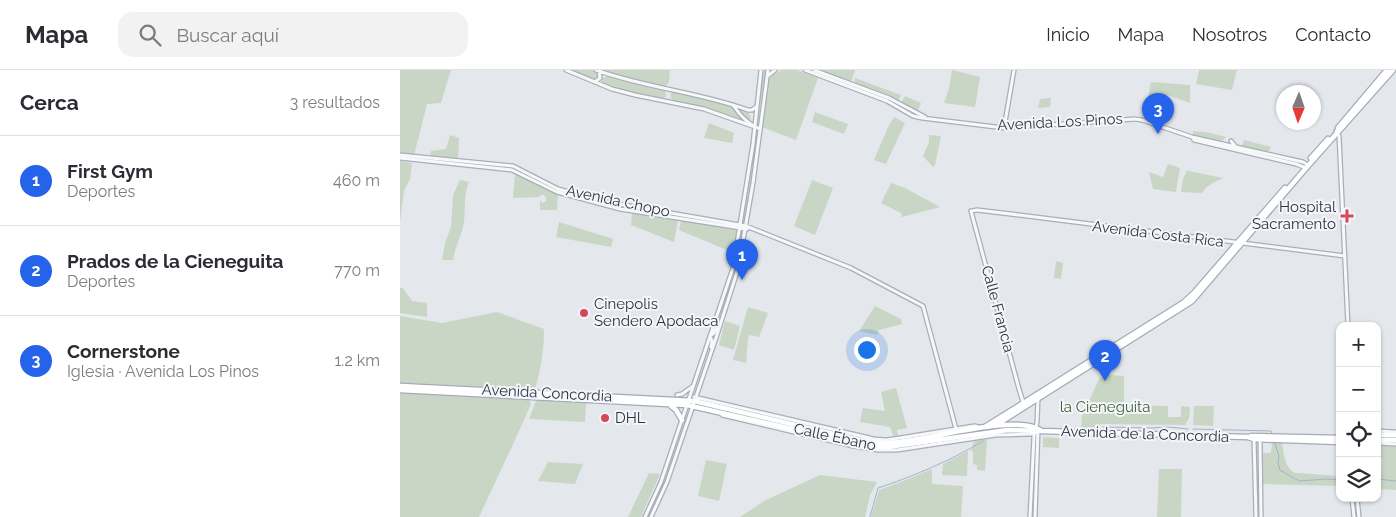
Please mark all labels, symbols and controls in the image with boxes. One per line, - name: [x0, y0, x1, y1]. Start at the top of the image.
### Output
- search box: [118, 12, 468, 57]
- text: Mapa: [25, 20, 88, 49]
- icon: search: [136, 21, 164, 49]
- text: Buscar aquí: [176, 24, 279, 46]
- text: Inicio: [1046, 24, 1090, 45]
- text: Mapa: [1118, 24, 1164, 45]
- text: Nosotros: [1192, 24, 1267, 45]
- text: Contacto: [1295, 24, 1371, 45]
- north arrow: [1276, 85, 1321, 130]
- text: Cerca: [20, 90, 79, 115]
- text: 3 resultados: [290, 93, 380, 112]
- pin: 3: [1142, 93, 1174, 134]
- street label: Avenida Los Pinos: [997, 110, 1123, 134]
- text: First Gym: [67, 160, 153, 182]
- text: 1: [32, 171, 40, 190]
- text: 460 m: [333, 171, 380, 190]
- street label: Avenida Chopo: [564, 181, 672, 221]
- text: Deportes: [67, 182, 135, 201]
- place label: Hospital Sacramento: [1252, 198, 1337, 233]
- marker: Hospital Sacramento: [1340, 209, 1354, 223]
- street label: Avenida Costa Rica: [1091, 217, 1225, 251]
- pin: 1: [726, 239, 758, 280]
- text: Prados de la Cieneguita: [67, 250, 283, 272]
- text: 2: [31, 261, 41, 280]
- text: 770 m: [334, 261, 380, 280]
- street label: Calle Francia: [978, 264, 1018, 354]
- text: Deportes: [67, 272, 135, 291]
- place label: Cinepolis Sendero Apodaca: [594, 295, 718, 330]
- marker: Cinepolis Sendero Apodaca: [578, 307, 590, 319]
- map controls: [1336, 322, 1381, 502]
- button: +: [1336, 322, 1381, 367]
- your location: [854, 337, 880, 363]
- text: Cornerstone: [67, 340, 180, 362]
- pin: 2: [1089, 340, 1121, 381]
- text: 3: [32, 351, 40, 370]
- text: 1.2 km: [335, 351, 380, 370]
- text: Iglesia · Avenida Los Pinos: [67, 362, 259, 381]
- button: −: [1336, 367, 1381, 412]
- street label: Avenida Concordia: [481, 381, 613, 405]
- park label: la Cieneguita: [1060, 398, 1150, 416]
- place label: DHL: [615, 409, 646, 427]
- marker: DHL: [599, 412, 611, 424]
- button: locate: [1336, 412, 1381, 457]
- street label: Calle Ébano: [792, 420, 878, 454]
- street label: Avenida de la Concordia: [1061, 422, 1229, 446]
- button: layers: [1336, 457, 1381, 502]

